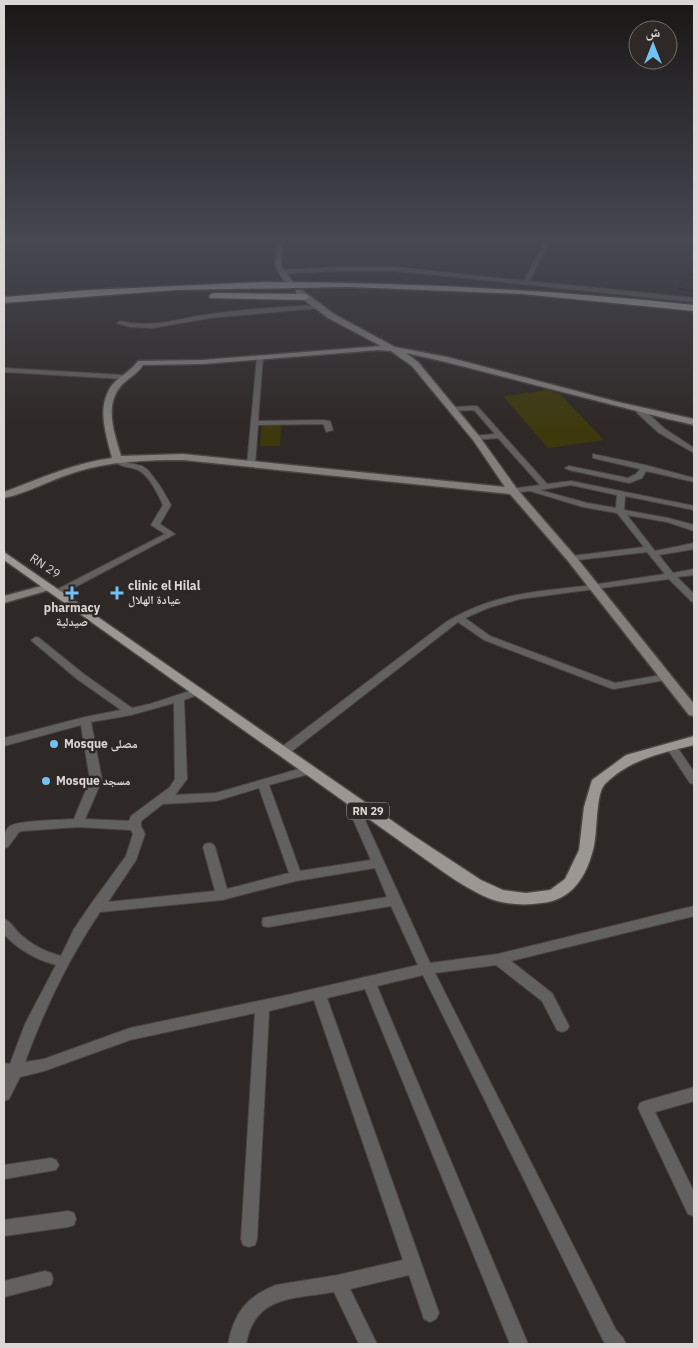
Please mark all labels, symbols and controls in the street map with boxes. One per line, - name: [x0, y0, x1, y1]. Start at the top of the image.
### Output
- north arrow: [628, 20, 678, 70]
- text: ش: [646, 23, 661, 41]
- street label: RN 29: [27, 550, 63, 581]
- place label: clinic el Hilal عيادة الهلال: [128, 578, 201, 608]
- marker: clinic el Hilal عيادة الهلال: [110, 586, 124, 600]
- marker: pharmacy صيدلية: [66, 587, 78, 599]
- place label: pharmacy صيدلية: [44, 600, 101, 629]
- place label: Mosque مصلى: [64, 736, 138, 752]
- marker: Mosque مصلى: [48, 738, 60, 750]
- place label: Mosque مسجد: [56, 773, 131, 788]
- marker: Mosque مسجد: [40, 775, 52, 787]
- road number: RN 29: [347, 802, 389, 819]

